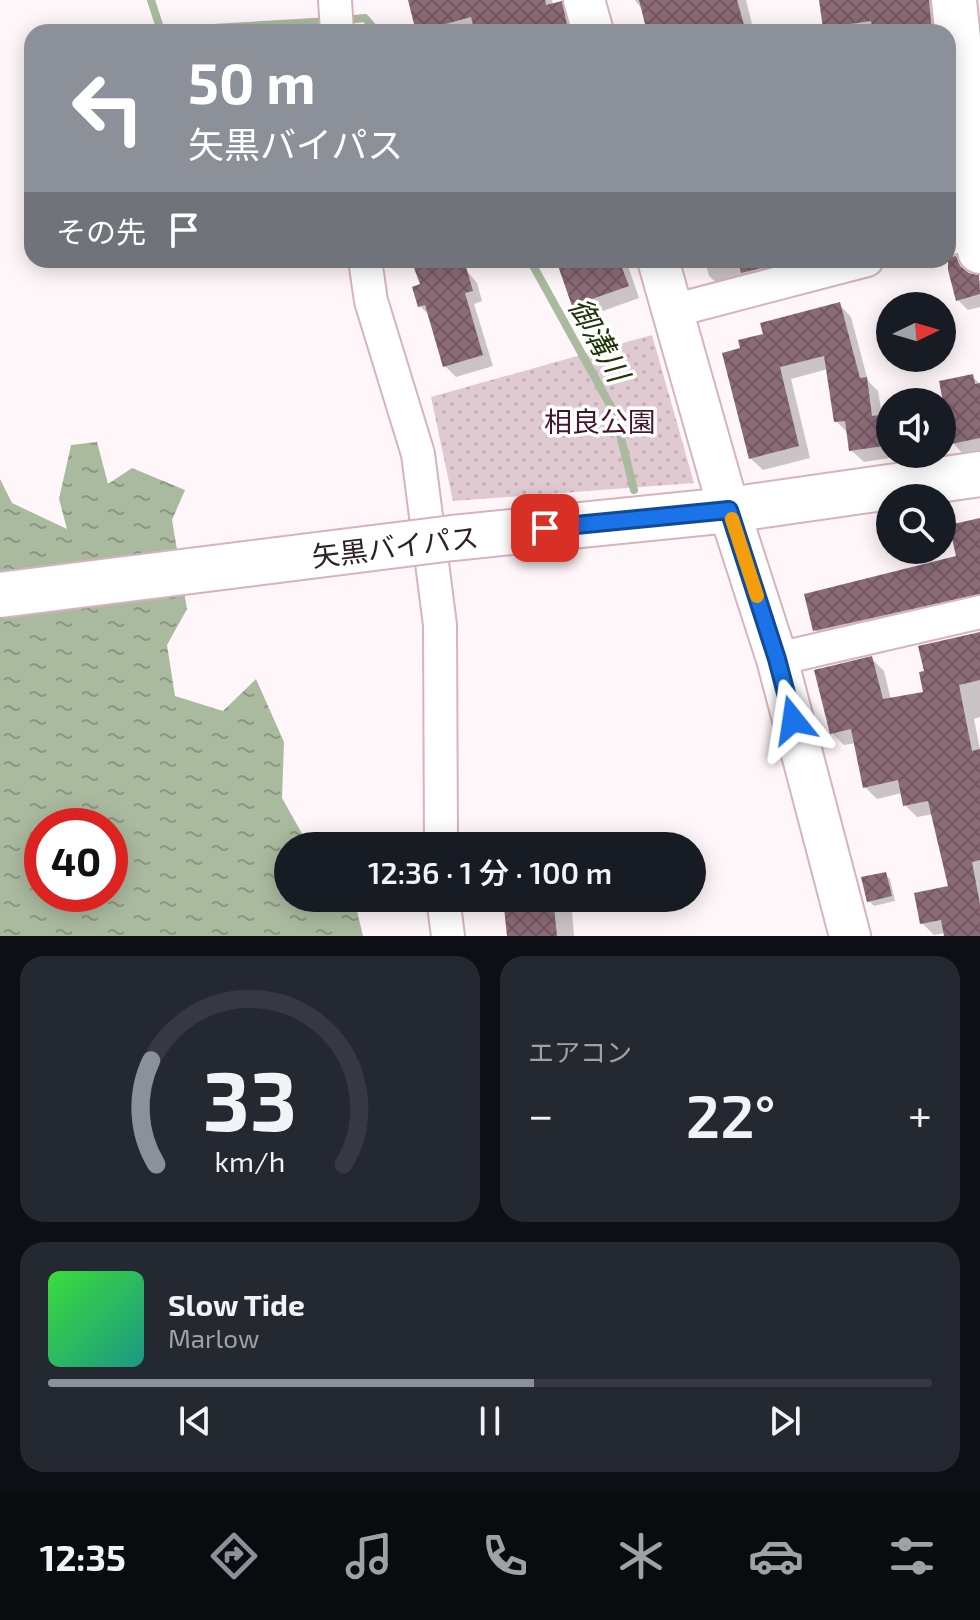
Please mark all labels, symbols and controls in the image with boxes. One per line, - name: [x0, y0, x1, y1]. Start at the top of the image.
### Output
- text: 50 m: [188, 48, 316, 115]
- icon: left: [56, 56, 160, 160]
- text: 矢黒バイパス: [188, 122, 403, 165]
- icon: arrive: [162, 208, 206, 252]
- text: その先: [56, 213, 146, 249]
- water label: 御溝川: [562, 291, 639, 390]
- north arrow: [876, 292, 956, 372]
- map controls: [876, 292, 956, 564]
- button: sound: [876, 388, 956, 468]
- park label: 相良公園: [544, 404, 656, 438]
- button: search: [876, 484, 956, 564]
- pin: [511, 494, 579, 562]
- icon: arrive: [523, 506, 567, 550]
- street label: 矢黒バイパス: [310, 519, 480, 573]
- position arrow: [751, 678, 835, 762]
- speed limit sign: 40: [24, 808, 128, 912]
- text: 12:36 · 1 分 · 100 m: [368, 854, 612, 890]
- text: エアコン: [528, 1036, 632, 1067]
- text: 33: [203, 1048, 297, 1148]
- text: 22°: [686, 1078, 776, 1150]
- text: −: [528, 1087, 554, 1140]
- text: +: [908, 1087, 932, 1140]
- text: km/h: [215, 1143, 285, 1178]
- text: Slow Tide: [168, 1286, 305, 1322]
- text: Marlow: [168, 1322, 259, 1353]
- icon: previous: [173, 1399, 217, 1443]
- icon: pause: [468, 1399, 512, 1443]
- icon: next: [763, 1399, 807, 1443]
- icon: directions: [206, 1528, 262, 1584]
- icon: music: [341, 1528, 397, 1584]
- icon: phone: [477, 1528, 533, 1584]
- icon: climate: [613, 1528, 669, 1584]
- icon: car: [748, 1528, 804, 1584]
- icon: filters: [884, 1528, 940, 1584]
- text: 12:35: [40, 1535, 126, 1578]

